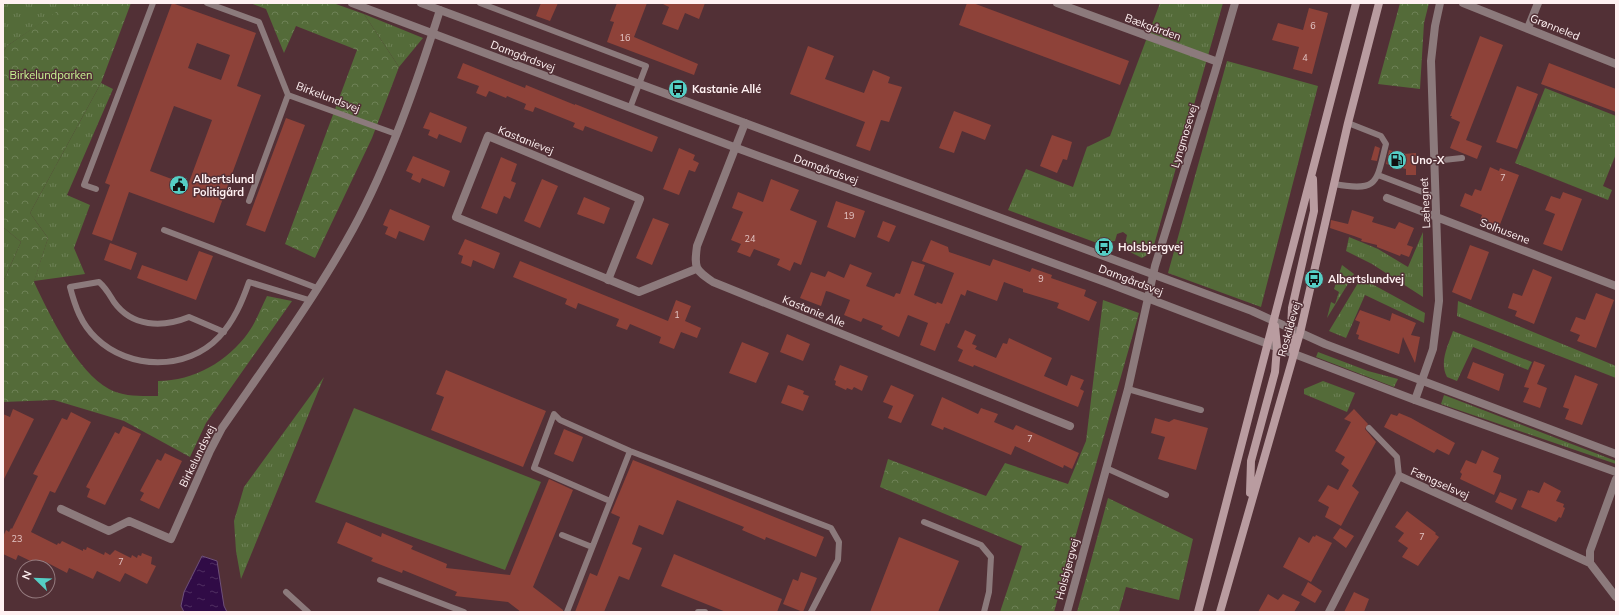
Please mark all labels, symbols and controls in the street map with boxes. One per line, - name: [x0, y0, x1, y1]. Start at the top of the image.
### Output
- street label: Bækgården: [1123, 10, 1183, 44]
- street label: Grønneled: [1528, 11, 1582, 43]
- house number: 6: [1310, 20, 1316, 31]
- house number: 16: [620, 32, 630, 43]
- street label: Damgårdsvej: [489, 37, 557, 75]
- house number: 4: [1302, 52, 1308, 63]
- park label: Birkelundparken: [10, 68, 92, 82]
- street label: Birkelundsvej: [294, 78, 362, 116]
- bus stop icon: Kastanie Allé: [667, 78, 689, 100]
- place label: Kastanie Allé: [692, 82, 761, 96]
- street label: Lyngmosevej: [1168, 102, 1200, 170]
- street label: Kastanievej: [496, 123, 556, 157]
- fuel station icon: Uno-X: [1386, 149, 1408, 171]
- street label: Damgårdsvej: [792, 151, 860, 187]
- place label: Uno-X: [1411, 153, 1445, 167]
- place label: Albertslund Politigård: [193, 172, 254, 199]
- house number: 7: [1500, 172, 1506, 183]
- public building icon: Albertslund Politigård: [168, 174, 190, 196]
- street label: Læhegnet: [1417, 177, 1433, 229]
- house number: 19: [844, 210, 854, 221]
- street label: Solhusene: [1478, 215, 1532, 247]
- house number: 24: [745, 233, 756, 244]
- bus stop icon: Holsbjergvej: [1093, 236, 1115, 258]
- place label: Holsbjergvej: [1118, 240, 1183, 254]
- street label: Damgårdsvej: [1097, 261, 1165, 299]
- bus stop icon: Albertslundvej: [1303, 268, 1325, 290]
- place label: Albertslundvej: [1328, 272, 1404, 286]
- house number: 9: [1038, 273, 1044, 284]
- street label: Kastanie Alle: [780, 292, 848, 330]
- street label: Roskildevej: [1274, 300, 1304, 358]
- house number: 1: [674, 309, 680, 320]
- street label: Birkelundsvej: [176, 423, 218, 489]
- house number: 7: [1027, 433, 1033, 444]
- street label: Fængselsvej: [1409, 464, 1471, 502]
- house number: 7: [1419, 531, 1425, 542]
- house number: 23: [12, 533, 22, 544]
- street label: Holsbjergvej: [1052, 537, 1082, 601]
- house number: 7: [118, 556, 124, 567]
- north arrow: [16, 559, 56, 599]
- text: N: [19, 569, 35, 582]

